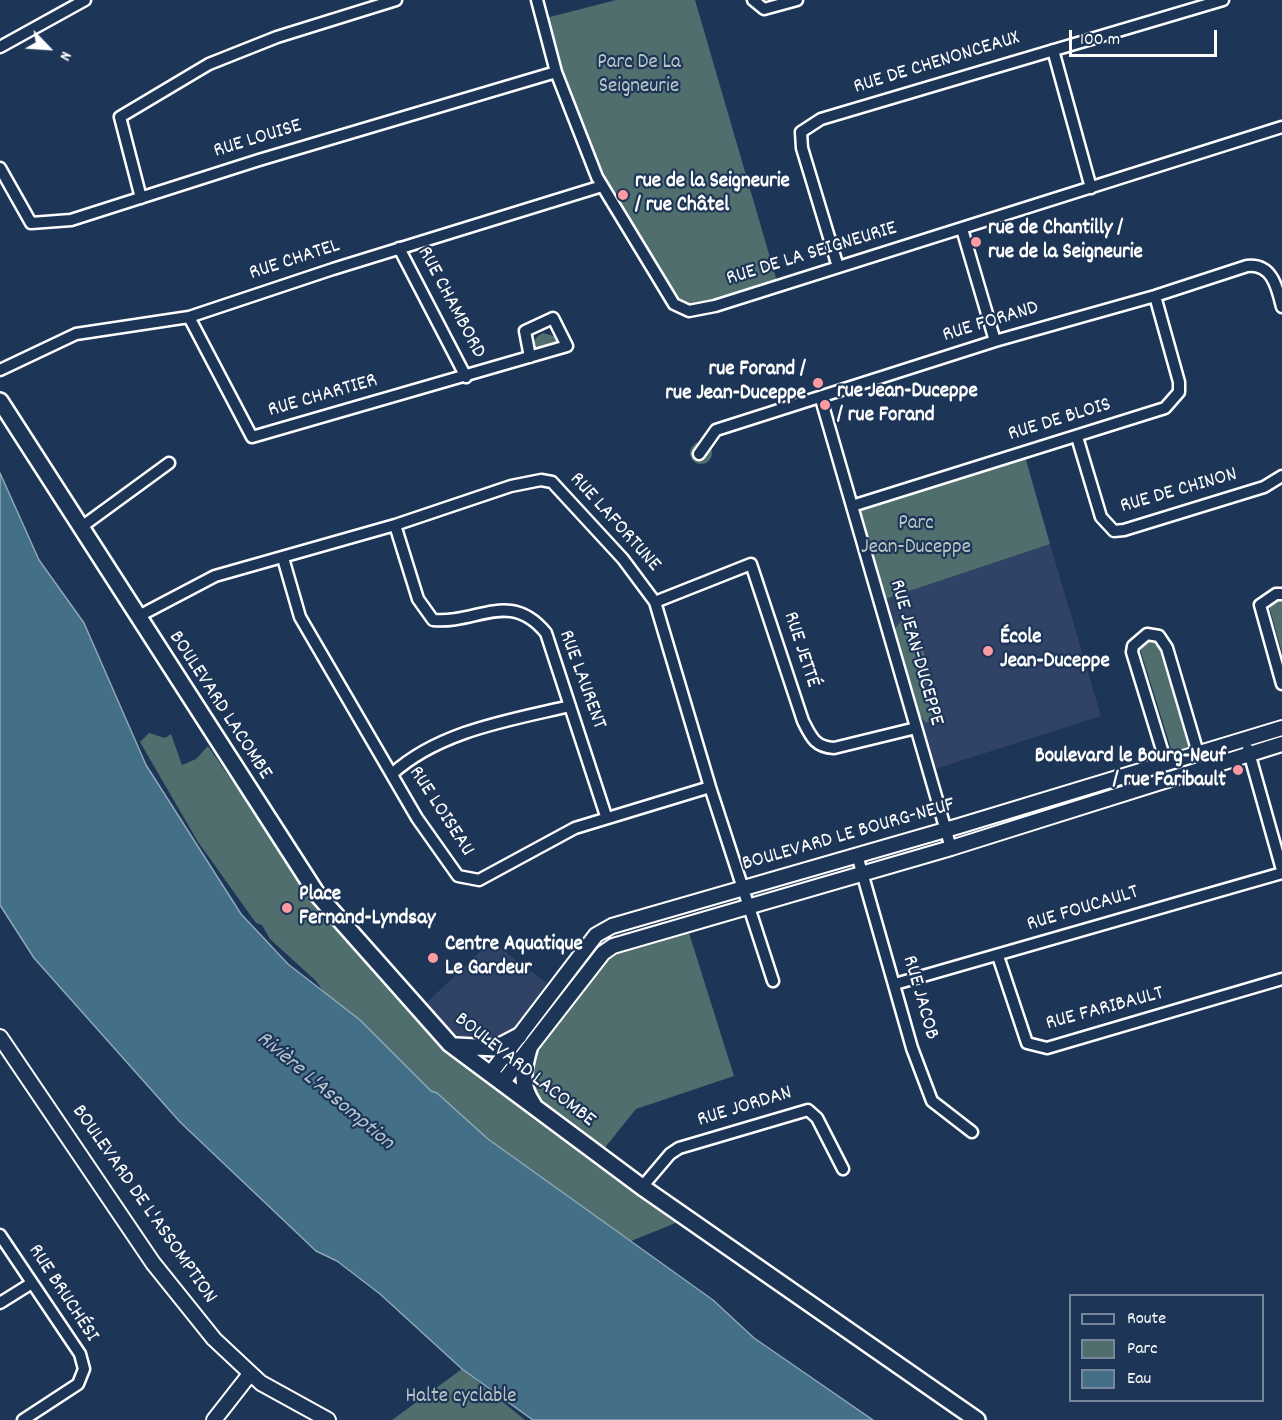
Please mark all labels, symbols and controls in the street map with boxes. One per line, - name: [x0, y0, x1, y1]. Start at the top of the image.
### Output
- north arrow: [18, 18, 78, 78]
- scale bar: [1072, 18, 1220, 56]
- street label: RUE DE CHENONCEAUX: [851, 27, 1023, 101]
- text: 100 m: [1080, 28, 1120, 53]
- text: N: [53, 47, 77, 64]
- park label: Parc De La Seigneurie: [597, 51, 681, 101]
- street label: RUE LOUISE: [211, 115, 305, 165]
- place label: rue de la Seigneurie / rue Châtel: [635, 170, 790, 220]
- marker: rue de la Seigneurie / rue Châtel: [616, 188, 630, 202]
- street label: RUE DE LA SEIGNEURIE: [724, 217, 900, 293]
- place label: rue de Chantilly / rue de la Seigneurie: [988, 217, 1143, 267]
- street label: RUE CHATEL: [246, 235, 344, 287]
- marker: rue de Chantilly / rue de la Seigneurie: [969, 235, 983, 249]
- street label: RUE CHAMBORD: [410, 243, 490, 363]
- street label: RUE FORAND: [940, 296, 1042, 350]
- place label: rue Forand / rue Jean-Duceppe: [665, 358, 806, 408]
- street label: RUE CHARTIER: [266, 369, 380, 425]
- marker: rue Forand / rue Jean-Duceppe: [811, 376, 825, 390]
- place label: rue Jean-Duceppe / rue Forand: [837, 380, 978, 430]
- street label: RUE DE BLOIS: [1006, 393, 1114, 449]
- marker: rue Jean-Duceppe / rue Forand: [818, 398, 832, 412]
- street label: RUE DE CHINON: [1118, 463, 1240, 521]
- street label: RUE LAFORTUNE: [563, 468, 665, 578]
- park label: Parc Jean-Duceppe: [861, 512, 971, 562]
- street label: RUE JEAN-DUCEPPE: [882, 577, 948, 729]
- street label: RUE JETTÉ: [776, 609, 824, 691]
- place label: École Jean-Duceppe: [1000, 626, 1110, 676]
- street label: BOULEVARD LACOMBE: [162, 627, 276, 785]
- street label: RUE LAURENT: [551, 627, 611, 733]
- marker: École Jean-Duceppe: [981, 644, 995, 658]
- place label: Boulevard le Bourg-Neuf / rue Faribault: [1035, 745, 1226, 795]
- street label: RUE LOISEAU: [402, 762, 478, 862]
- marker: Boulevard le Bourg-Neuf / rue Faribault: [1231, 763, 1245, 777]
- street label: BOULEVARD LE BOURG-NEUF: [740, 794, 958, 878]
- street label: RUE FOUCAULT: [1024, 881, 1142, 939]
- place label: Place Fernand-Lyndsay: [299, 883, 436, 933]
- marker: Place Fernand-Lyndsay: [280, 901, 294, 915]
- place label: Centre Aquatique Le Gardeur: [445, 933, 583, 983]
- marker: Centre Aquatique Le Gardeur: [426, 951, 440, 965]
- street label: RUE JACOB: [895, 953, 943, 1043]
- street label: RUE FARIBAULT: [1043, 982, 1167, 1038]
- street label: BOULEVARD LACOMBE: [448, 1008, 600, 1134]
- water label: Rivière L'Assomption: [250, 1027, 398, 1157]
- street label: RUE JORDAN: [695, 1082, 795, 1134]
- street label: BOULEVARD DE L'ASSOMPTION: [65, 1101, 221, 1309]
- street label: RUE BRUCHÉSI: [21, 1240, 103, 1348]
- legend: [1069, 1294, 1264, 1402]
- text: Route: [1127, 1307, 1166, 1332]
- text: Parc: [1127, 1337, 1158, 1362]
- text: Eau: [1127, 1367, 1151, 1392]
- park label: Halte cyclable: [406, 1385, 516, 1411]

